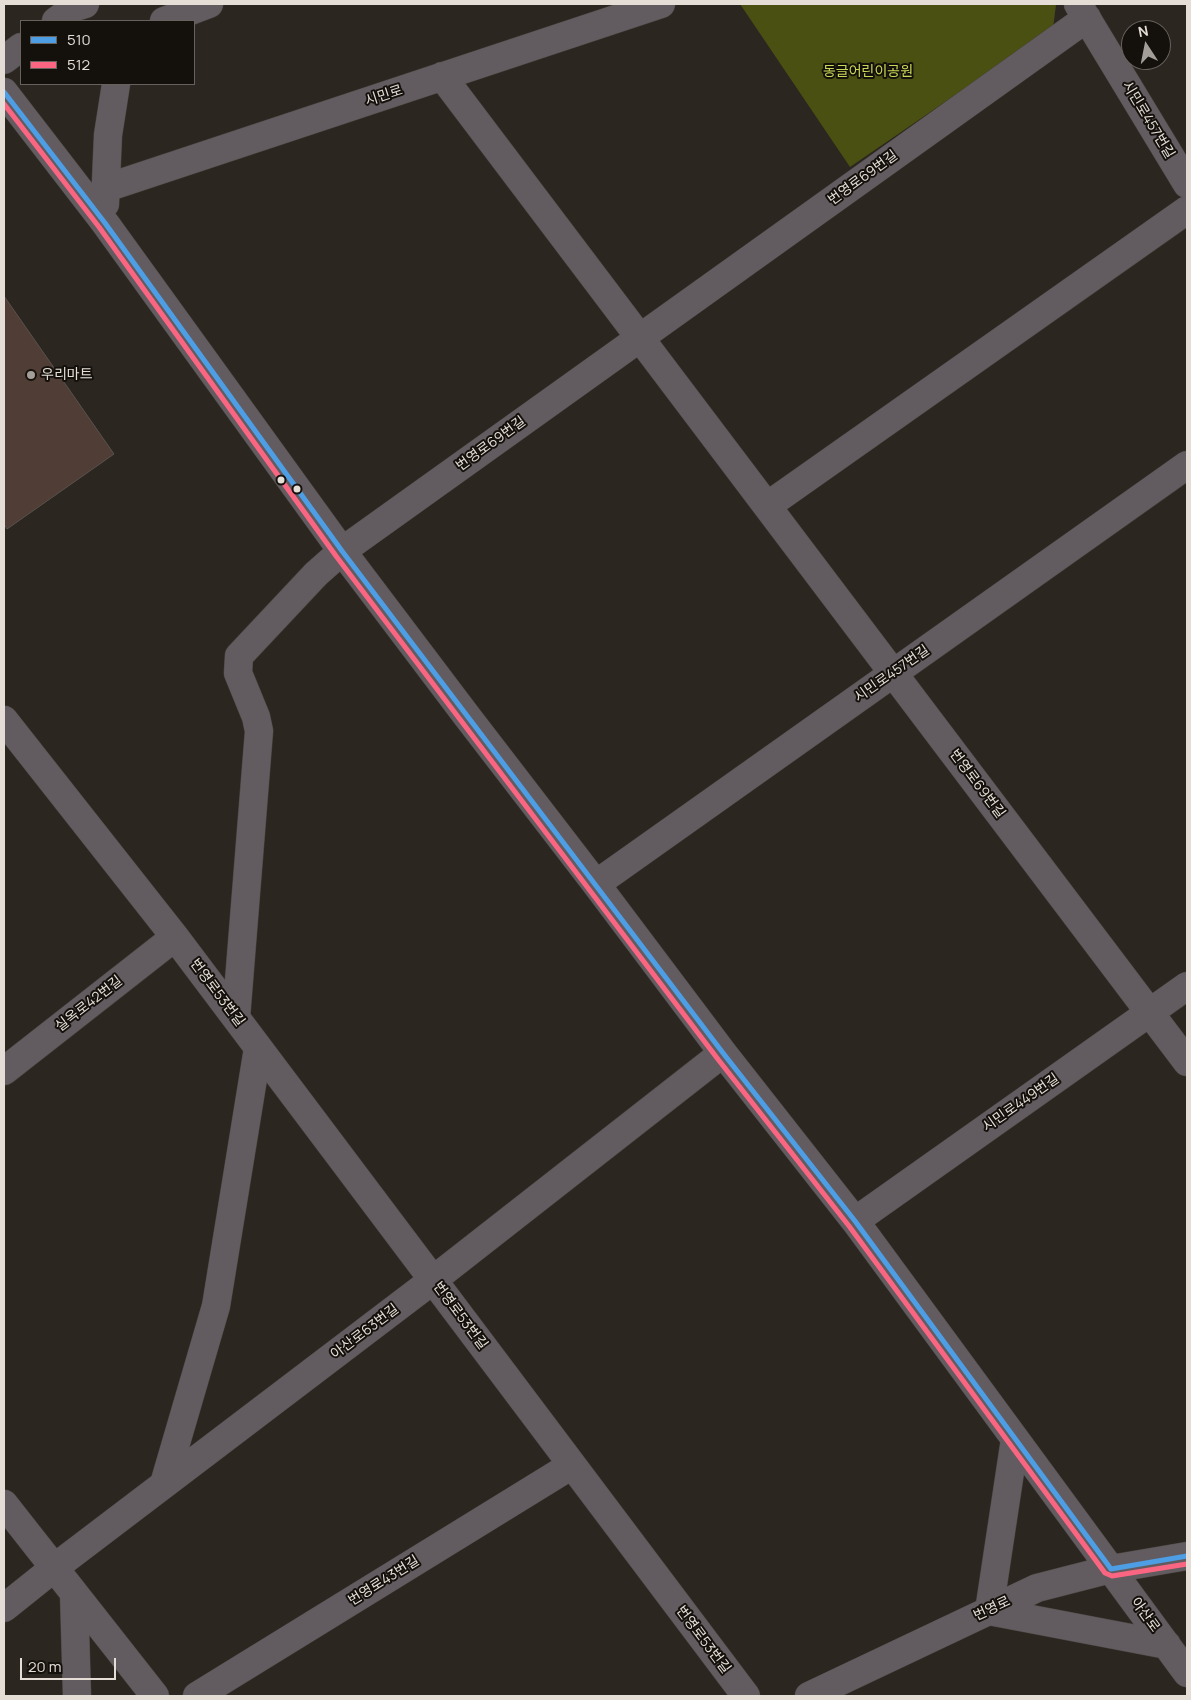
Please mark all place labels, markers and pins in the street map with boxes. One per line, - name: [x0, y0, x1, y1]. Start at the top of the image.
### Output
- place label: 우리마트: [41, 367, 93, 383]
- marker: 우리마트: [25, 369, 37, 381]
- unlabelled marker: [276, 475, 286, 485]
- unlabelled marker: [292, 484, 302, 494]

